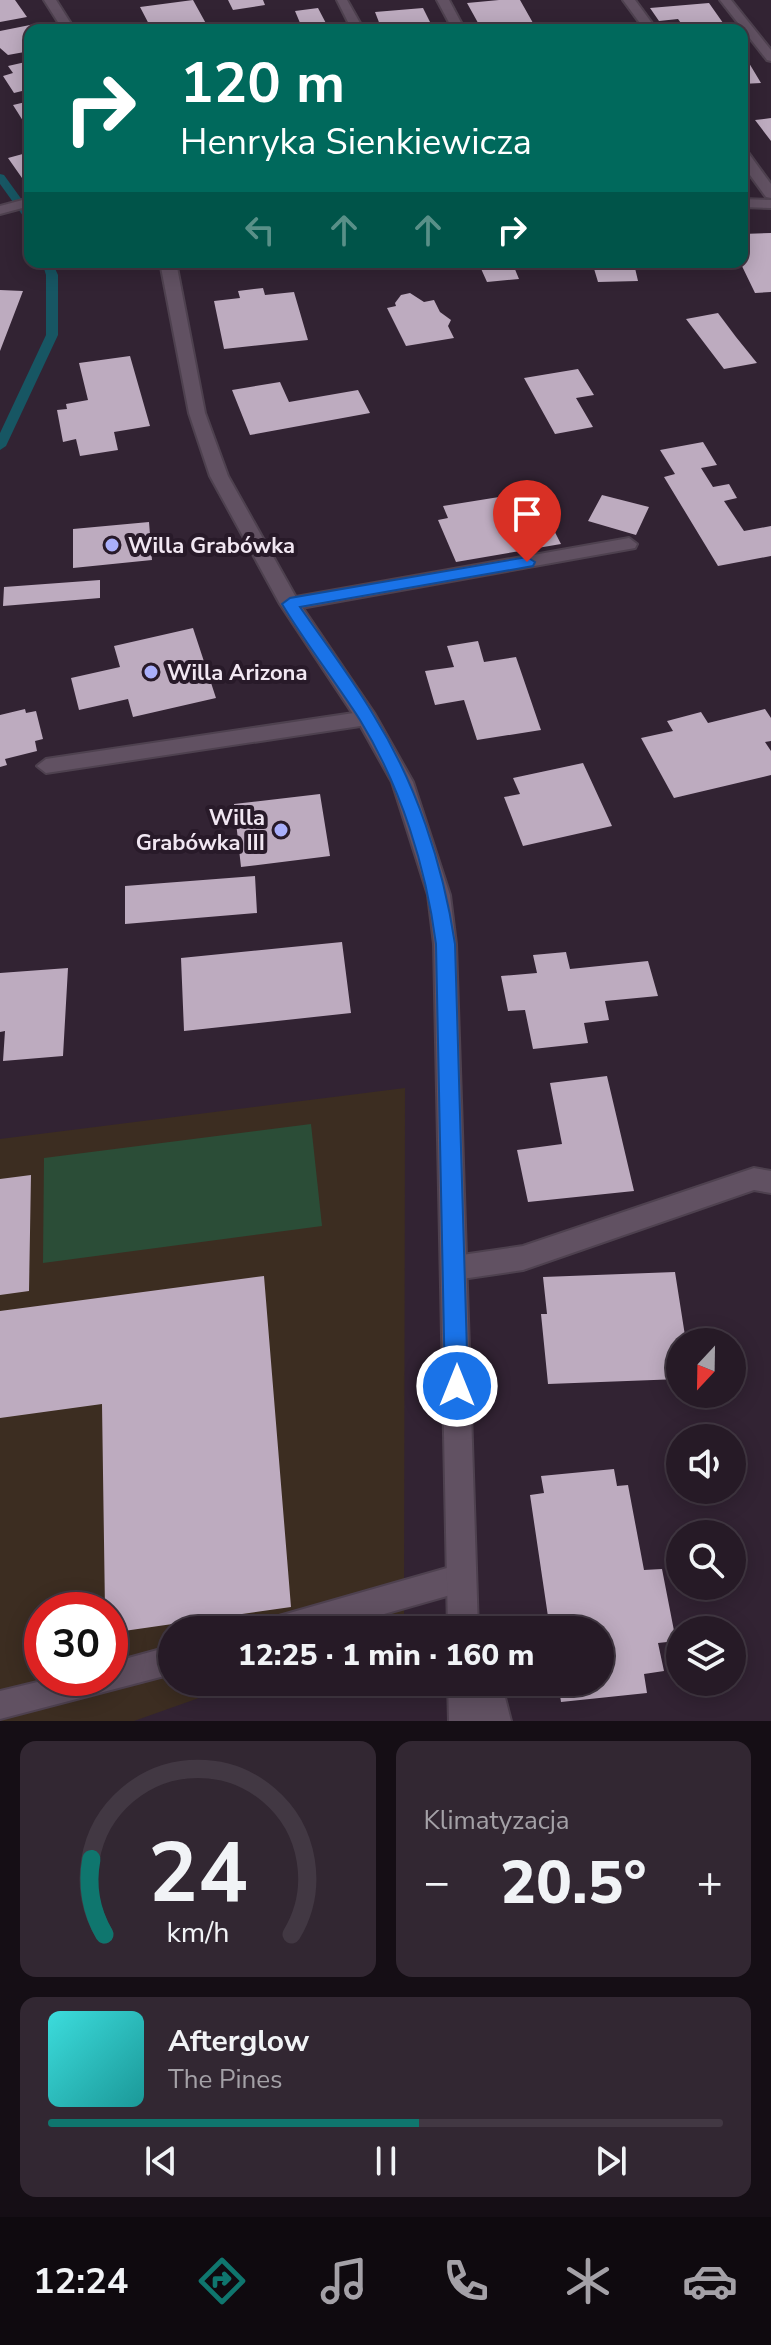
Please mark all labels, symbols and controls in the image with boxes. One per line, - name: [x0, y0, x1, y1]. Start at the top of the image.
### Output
- text: 120 m: [180, 45, 345, 122]
- icon: right: [48, 56, 152, 160]
- text: Henryka Sienkiewicza: [180, 118, 532, 167]
- icon: left: [238, 208, 282, 252]
- icon: ahead: [322, 208, 366, 252]
- icon: ahead: [406, 208, 450, 252]
- icon: right: [490, 208, 534, 252]
- pin: [493, 480, 561, 562]
- icon: arrive: [505, 492, 549, 536]
- place label: Willa Grabówka: [128, 531, 295, 561]
- marker: Willa Grabówka: [103, 536, 121, 554]
- place label: Willa Arizona: [167, 658, 308, 688]
- marker: Willa Arizona: [142, 663, 160, 681]
- place label: Willa Grabówka III: [136, 803, 265, 858]
- marker: Willa Grabówka III: [272, 821, 290, 839]
- north arrow: [666, 1328, 746, 1408]
- map controls: [666, 1328, 746, 1696]
- position arrow: [415, 1344, 499, 1428]
- button: sound: [666, 1424, 746, 1504]
- button: search: [666, 1520, 746, 1600]
- speed limit sign: 30: [24, 1592, 128, 1696]
- button: layers: [666, 1616, 746, 1696]
- text: 12:25 · 1 min · 160 m: [238, 1635, 534, 1676]
- text: Klimatyzacja: [424, 1803, 570, 1838]
- text: 24: [148, 1817, 248, 1930]
- text: 20.5°: [500, 1842, 647, 1924]
- text: −: [424, 1853, 450, 1913]
- text: +: [697, 1853, 723, 1913]
- text: km/h: [166, 1913, 229, 1952]
- text: Afterglow: [168, 2021, 309, 2062]
- text: The Pines: [168, 2062, 283, 2097]
- icon: previous: [139, 2139, 183, 2183]
- icon: pause: [364, 2139, 408, 2183]
- icon: next: [589, 2139, 633, 2183]
- icon: directions: [194, 2253, 250, 2309]
- icon: music: [316, 2253, 372, 2309]
- icon: phone: [438, 2253, 494, 2309]
- icon: climate: [560, 2253, 616, 2309]
- icon: car: [682, 2253, 738, 2309]
- text: 12:24: [33, 2257, 128, 2306]

